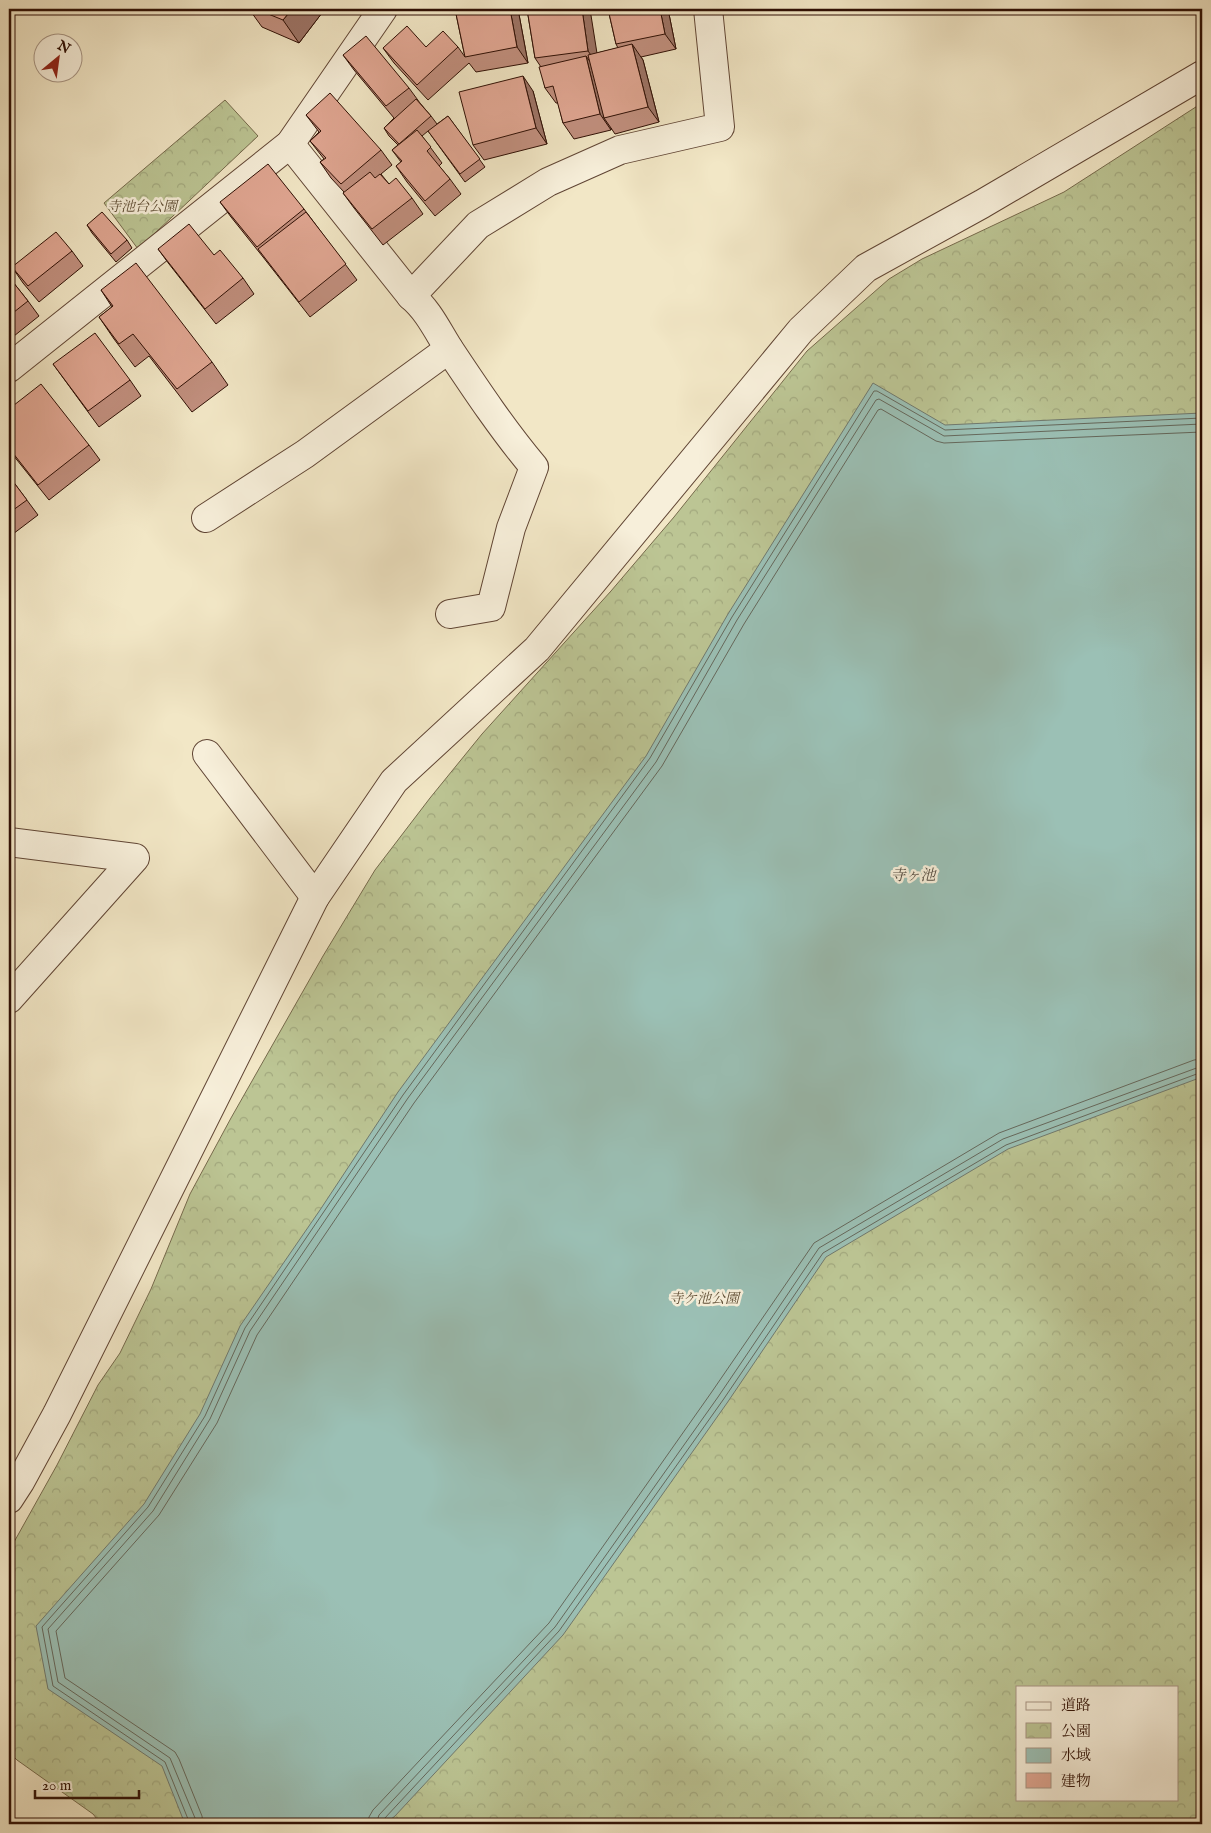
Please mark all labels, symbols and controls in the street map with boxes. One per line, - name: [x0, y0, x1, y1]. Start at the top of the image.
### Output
- north arrow: [32, 32, 82, 82]
- text: N: [53, 36, 73, 58]
- park label: 寺池台公園: [107, 198, 179, 216]
- water label: 寺ヶ池: [890, 866, 937, 885]
- park label: 寺ケ池公園: [669, 1290, 741, 1308]
- legend: [1016, 1686, 1178, 1800]
- text: 道路: [1061, 1696, 1091, 1715]
- text: 公園: [1061, 1722, 1091, 1741]
- text: 水域: [1061, 1746, 1091, 1765]
- scale bar: [35, 1768, 139, 1800]
- text: 建物: [1061, 1772, 1091, 1791]
- text: 20 m: [42, 1776, 72, 1795]

